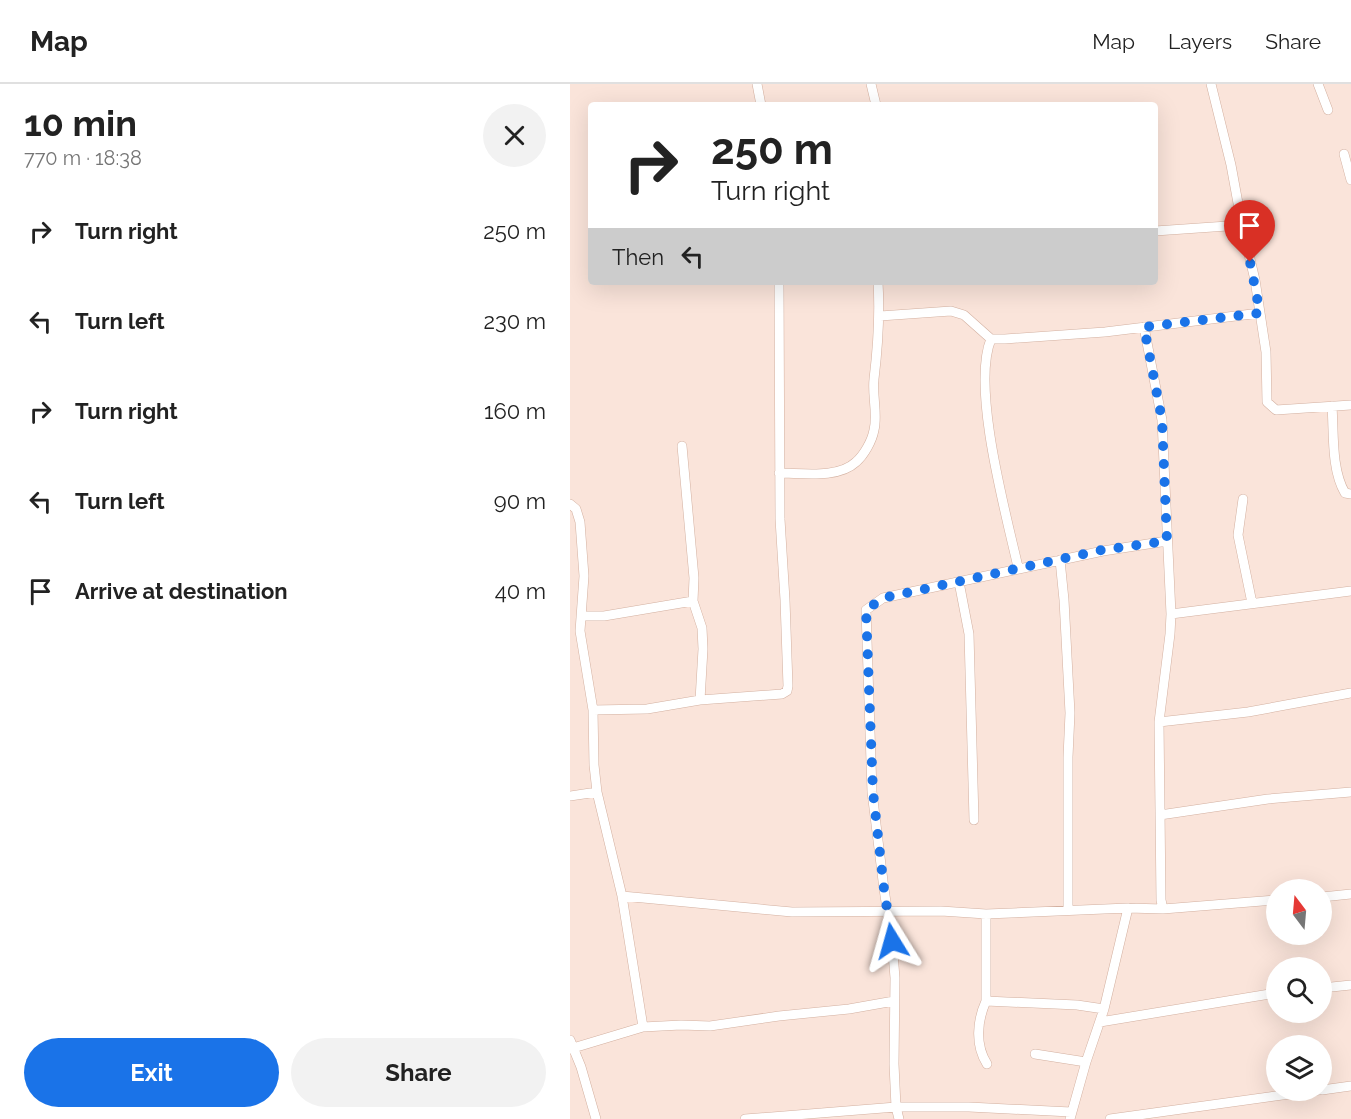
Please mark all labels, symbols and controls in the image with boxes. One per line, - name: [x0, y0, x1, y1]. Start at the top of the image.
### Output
- text: Map: [30, 25, 88, 58]
- text: Map: [1092, 29, 1135, 54]
- text: Layers: [1168, 29, 1232, 54]
- text: Share: [1265, 29, 1321, 54]
- text: 10 min: [24, 102, 137, 144]
- button: close: [483, 104, 546, 167]
- text: 250 m: [711, 125, 833, 174]
- icon: right: [612, 126, 690, 204]
- text: 770 m · 18:38: [24, 146, 142, 170]
- text: Turn right: [711, 175, 830, 206]
- pin: [1224, 200, 1275, 262]
- icon: arrive: [1233, 209, 1266, 242]
- icon: right: [24, 215, 57, 248]
- text: Turn right: [75, 218, 178, 244]
- text: 250 m: [483, 218, 546, 244]
- icon: left: [676, 240, 709, 273]
- text: Then: [612, 244, 664, 270]
- icon: left: [24, 305, 57, 338]
- text: Turn left: [75, 308, 165, 334]
- text: 230 m: [483, 308, 546, 334]
- icon: right: [24, 395, 57, 428]
- text: Turn right: [75, 398, 178, 424]
- text: 160 m: [484, 398, 546, 424]
- icon: left: [24, 485, 57, 518]
- text: Turn left: [75, 488, 165, 514]
- text: 90 m: [494, 488, 546, 514]
- icon: arrive: [24, 575, 57, 608]
- text: Arrive at destination: [75, 578, 288, 604]
- text: 40 m: [495, 578, 546, 604]
- north arrow: [1266, 879, 1332, 945]
- map controls: [1266, 879, 1332, 1101]
- position arrow: [860, 909, 924, 973]
- button: search: [1266, 957, 1332, 1023]
- button: layers: [1266, 1035, 1332, 1101]
- button: Exit: [24, 1038, 279, 1107]
- button: Share: [291, 1038, 546, 1107]

